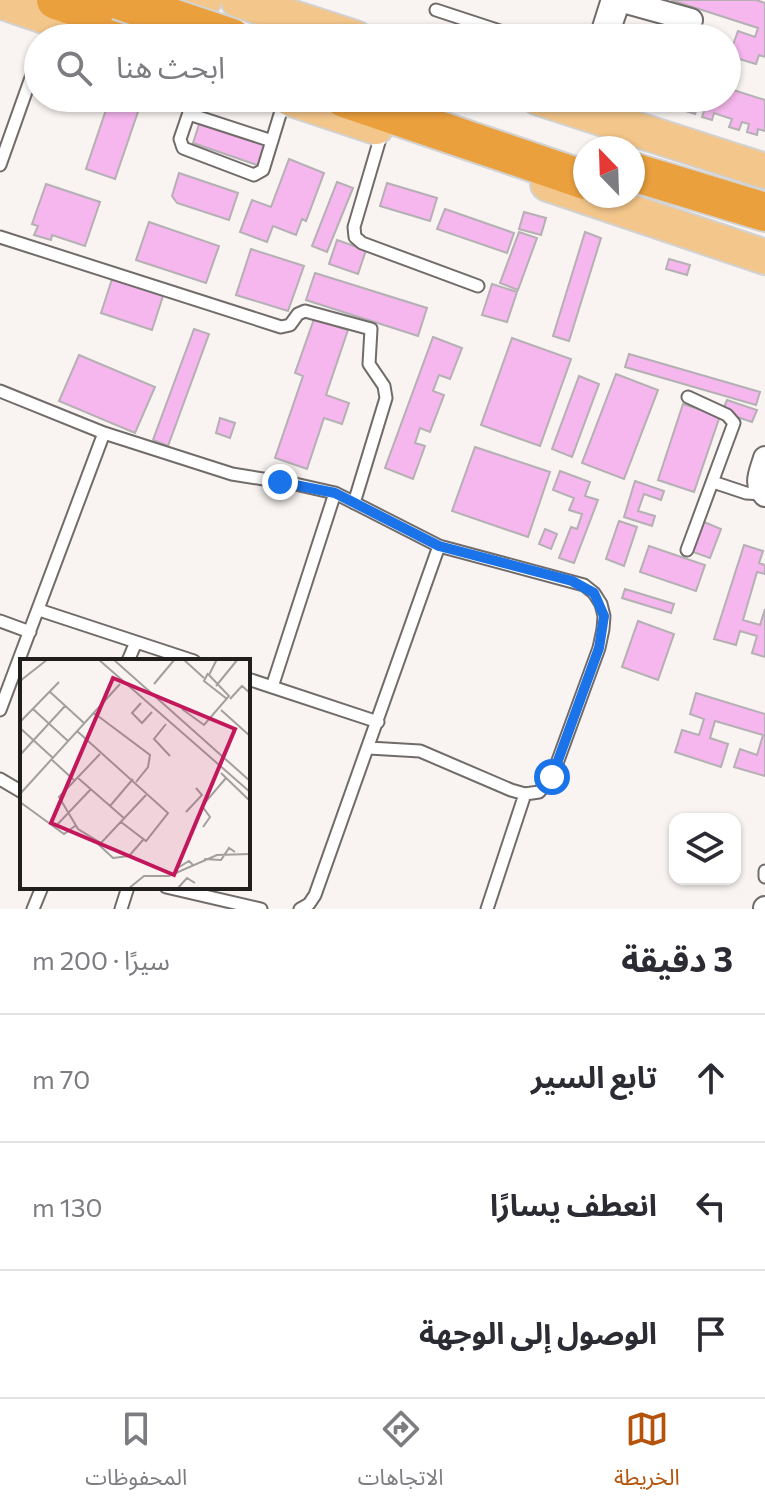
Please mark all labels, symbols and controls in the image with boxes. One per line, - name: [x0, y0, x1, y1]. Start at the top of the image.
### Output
- search box: [24, 24, 741, 112]
- icon: search: [52, 46, 96, 90]
- text: ابحث هنا: [116, 47, 225, 84]
- north arrow: [573, 136, 645, 208]
- route end: [262, 464, 298, 500]
- inset map: [20, 659, 250, 889]
- route start: [534, 759, 570, 795]
- map controls: [669, 813, 741, 885]
- button: layers: [669, 813, 741, 885]
- text: 3 دقيقة: [621, 937, 733, 979]
- text: سيرًا · 200 m: [32, 944, 170, 975]
- icon: ahead: [689, 1056, 733, 1100]
- text: تابع السير: [531, 1057, 657, 1094]
- text: 70 m: [32, 1063, 90, 1094]
- icon: left: [689, 1184, 733, 1228]
- text: انعطف يسارًا: [490, 1185, 657, 1222]
- text: 130 m: [32, 1191, 103, 1222]
- icon: arrive: [689, 1312, 733, 1356]
- text: الوصول إلى الوجهة: [419, 1313, 657, 1350]
- tab: المحفوظات: [85, 1407, 187, 1501]
- tab: الاتجاهات: [358, 1407, 444, 1501]
- tab: الخريطة: [614, 1407, 680, 1501]

